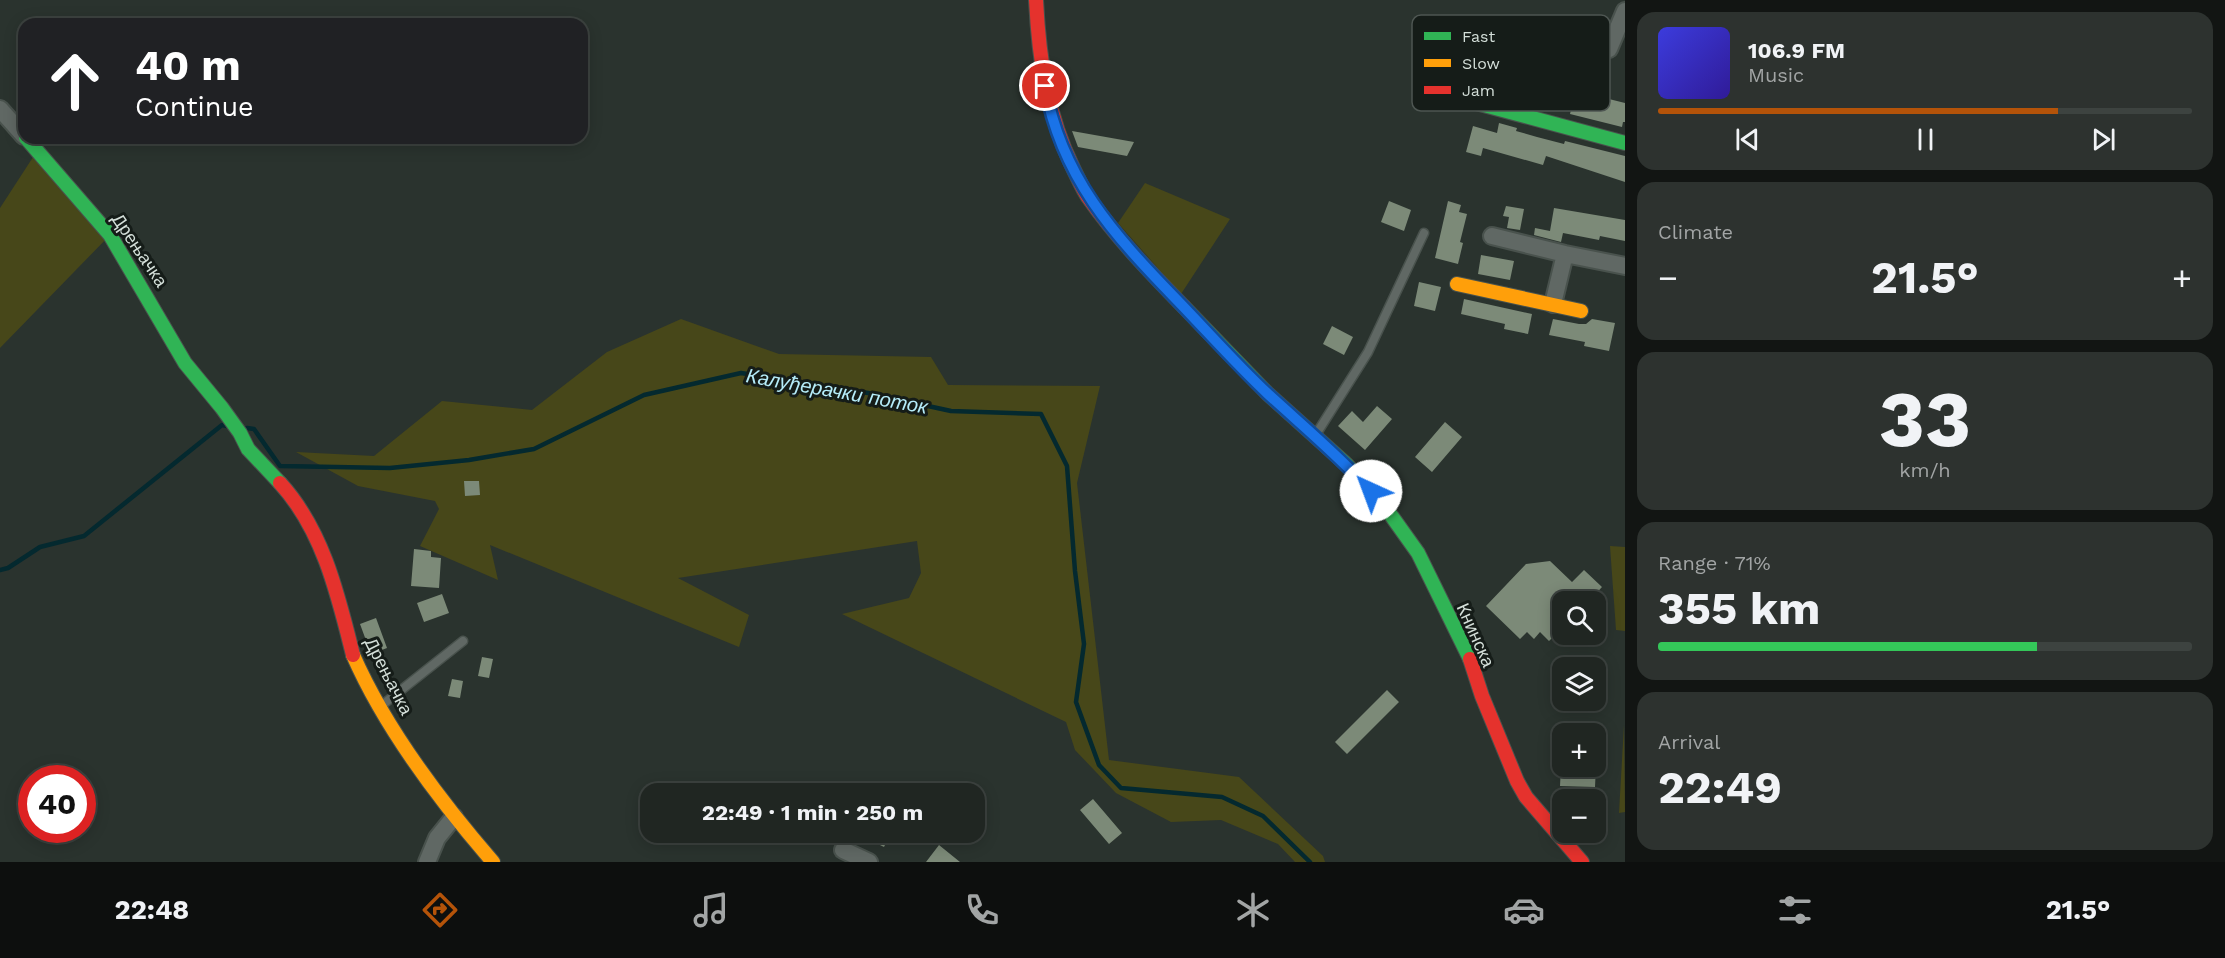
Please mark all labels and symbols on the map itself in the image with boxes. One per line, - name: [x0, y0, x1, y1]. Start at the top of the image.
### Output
- legend: [1412, 15, 1610, 111]
- text: Fast: [1462, 27, 1495, 46]
- text: Slow: [1462, 54, 1500, 73]
- pin: [1019, 60, 1070, 111]
- text: Jam: [1462, 81, 1495, 100]
- street label: Дрењачка: [108, 209, 173, 292]
- water label: Калуђерачки поток: [744, 363, 931, 419]
- position arrow: [1339, 459, 1403, 523]
- street label: Книнска: [1453, 600, 1500, 671]
- street label: Дрењачка: [361, 634, 418, 719]
- speed limit sign: 40: [18, 765, 96, 843]

